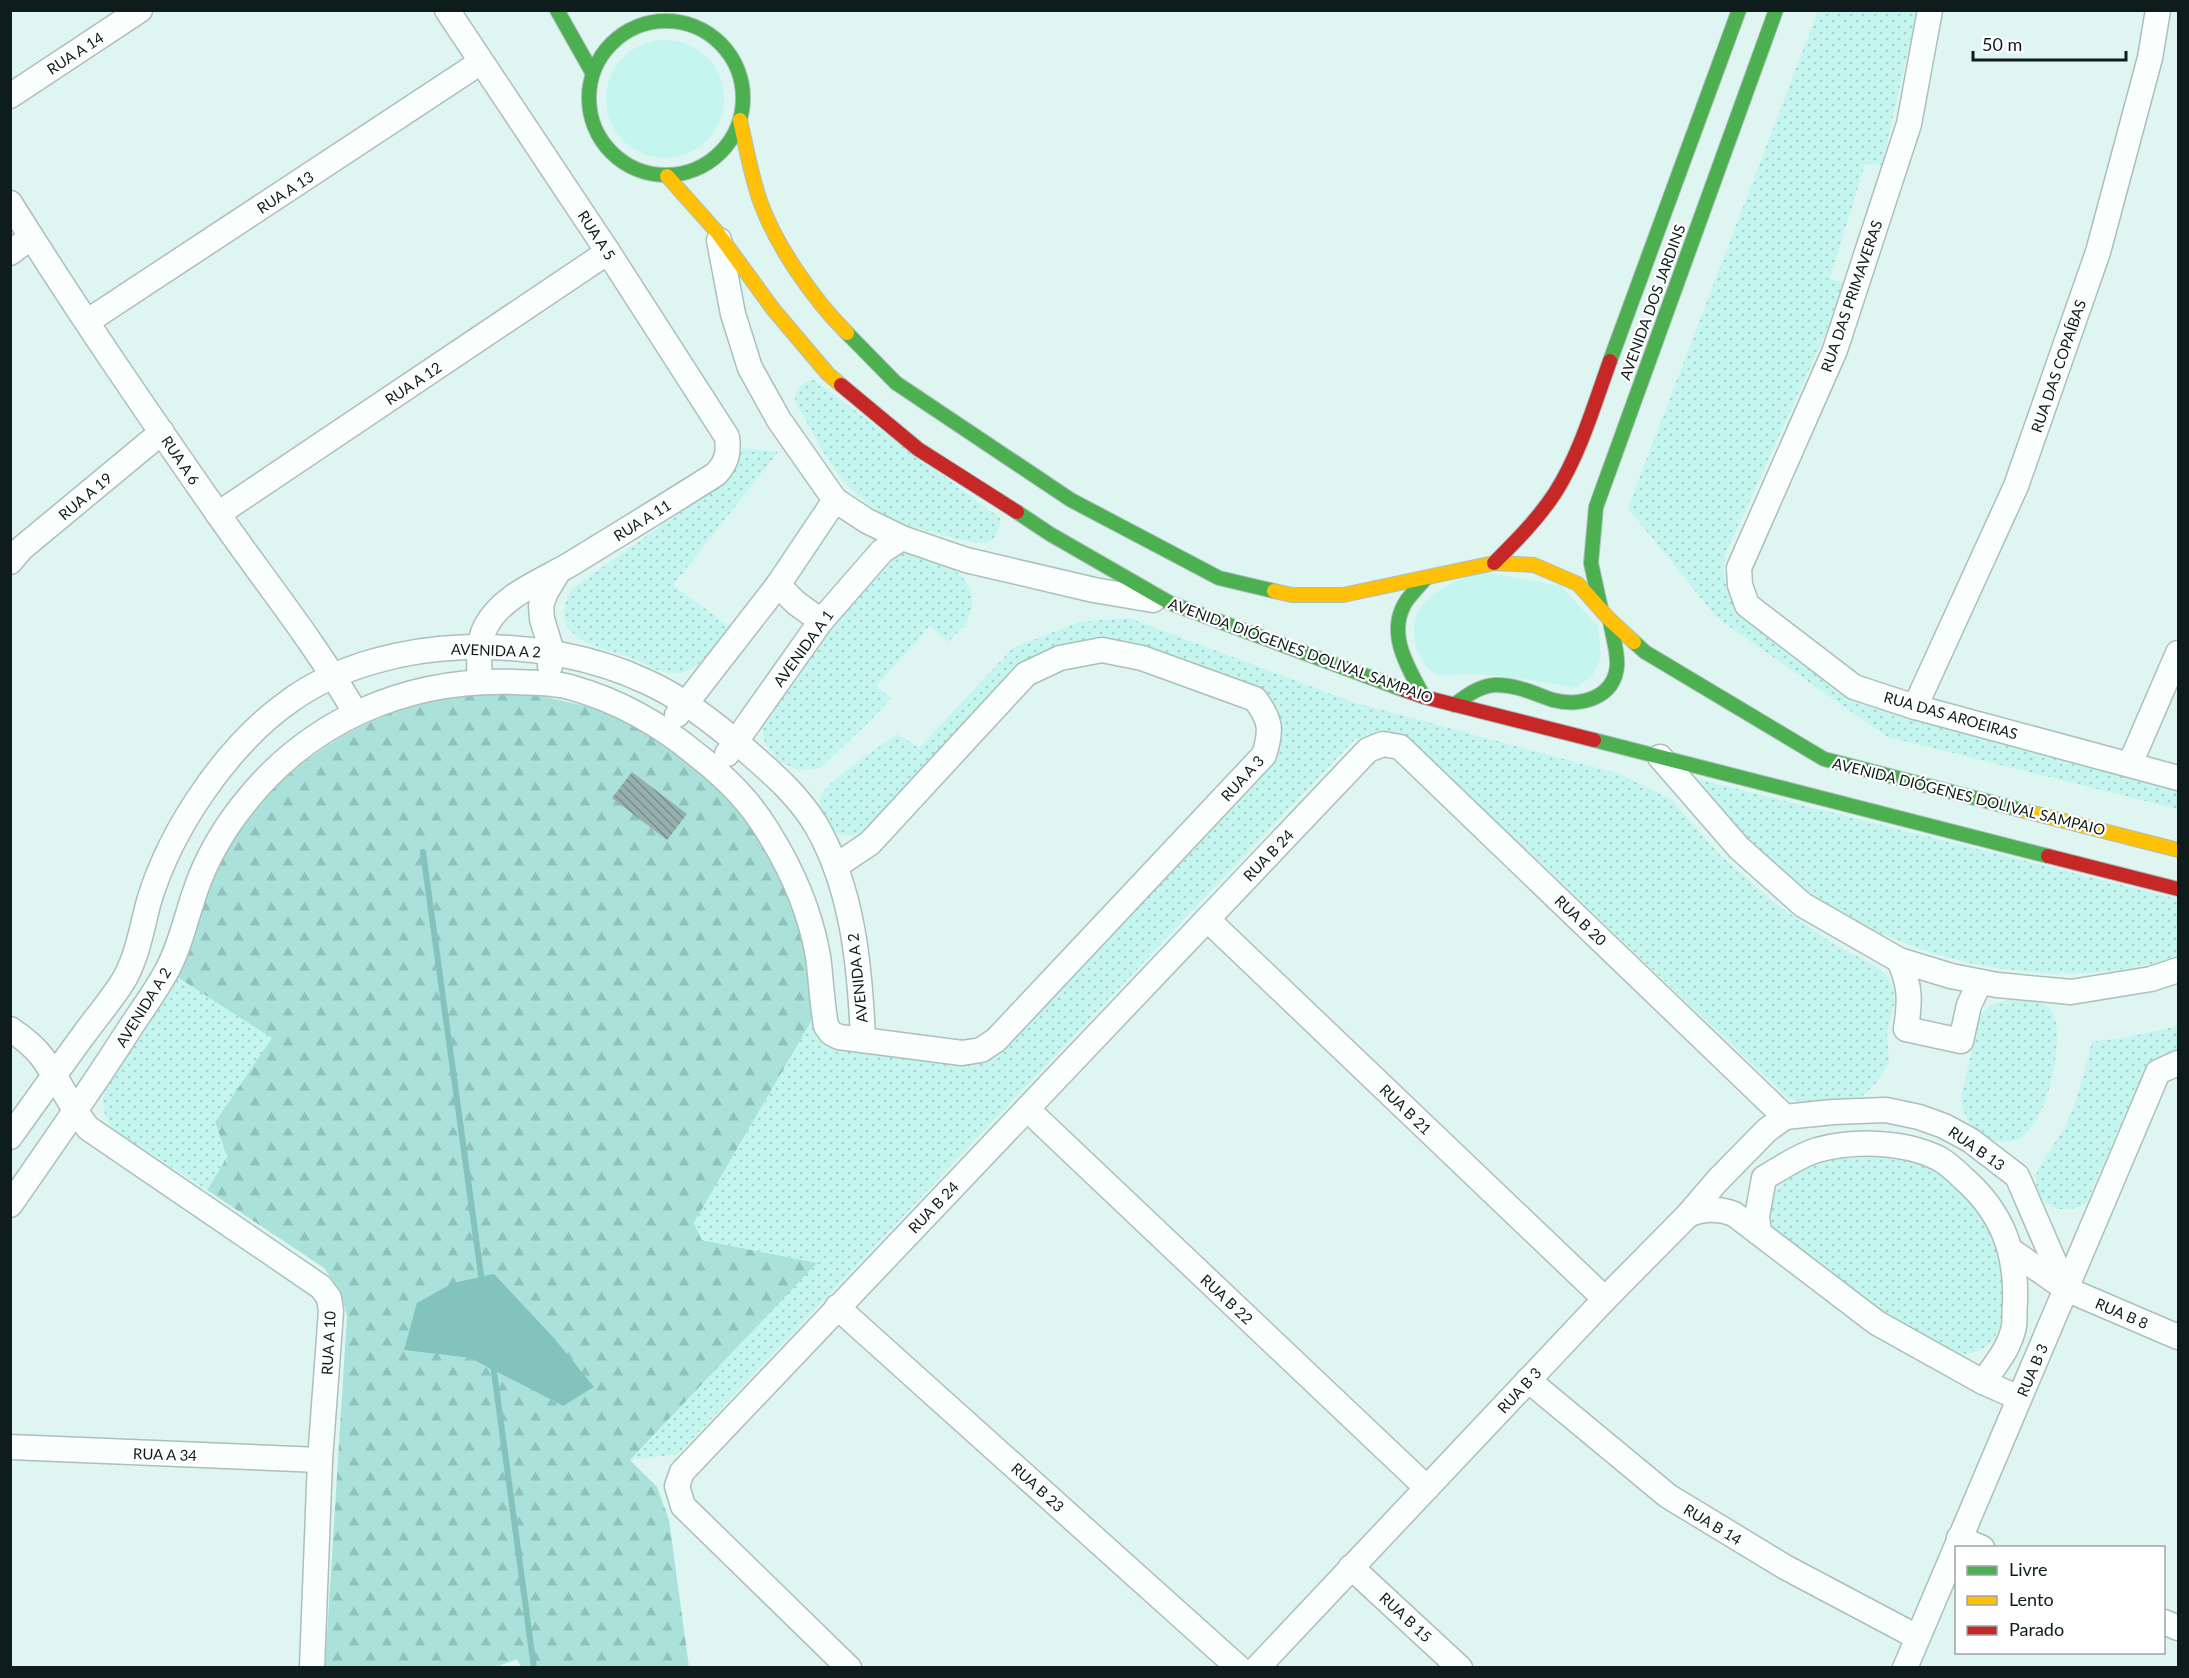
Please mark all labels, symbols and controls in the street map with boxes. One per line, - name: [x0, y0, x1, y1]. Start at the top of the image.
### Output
- scale bar: [1973, 24, 2126, 62]
- street label: RUA A 14: [43, 28, 107, 78]
- text: 50 m: [1982, 33, 2022, 55]
- street label: RUA A 13: [253, 167, 317, 217]
- street label: RUA A 5: [574, 207, 620, 263]
- street label: RUA DAS PRIMAVERAS: [1817, 218, 1885, 374]
- street label: AVENIDA DOS JARDINS: [1615, 222, 1689, 382]
- street label: RUA DAS COPAÍBAS: [2027, 297, 2089, 435]
- street label: RUA A 12: [381, 358, 445, 408]
- street label: RUA A 6: [158, 432, 204, 488]
- street label: RUA A 19: [55, 469, 115, 523]
- street label: RUA A 11: [610, 495, 674, 545]
- street label: AVENIDA DIÓGENES DOLIVAL SAMPAIO: [1166, 594, 1436, 706]
- street label: AVENIDA A 1: [769, 606, 837, 690]
- street label: AVENIDA A 2: [451, 639, 541, 661]
- street label: RUA DAS AROEIRAS: [1882, 687, 2020, 743]
- street label: RUA A 3: [1217, 751, 1267, 805]
- street label: AVENIDA DIÓGENES DOLIVAL SAMPAIO: [1831, 753, 2107, 839]
- street label: RUA B 24: [1239, 825, 1297, 884]
- street label: RUA B 20: [1552, 891, 1611, 949]
- street label: AVENIDA A 2: [843, 932, 871, 1024]
- street label: AVENIDA A 2: [111, 964, 175, 1050]
- street label: RUA B 21: [1377, 1080, 1435, 1138]
- street label: RUA B 13: [1945, 1122, 2009, 1174]
- street label: RUA B 24: [904, 1177, 962, 1236]
- street label: RUA B 22: [1197, 1270, 1257, 1328]
- street label: RUA B 8: [2093, 1294, 2151, 1332]
- street label: RUA A 10: [317, 1310, 339, 1375]
- street label: RUA B 3: [2013, 1341, 2051, 1399]
- street label: RUA B 3: [1493, 1363, 1545, 1417]
- street label: RUA A 34: [133, 1444, 198, 1464]
- street label: RUA B 23: [1008, 1459, 1068, 1515]
- street label: RUA B 14: [1681, 1500, 1746, 1548]
- legend: [1955, 1546, 2165, 1654]
- text: Livre: [2009, 1558, 2048, 1580]
- street label: RUA B 15: [1376, 1588, 1436, 1646]
- text: Lento: [2009, 1588, 2054, 1610]
- text: Parado: [2009, 1618, 2064, 1640]

